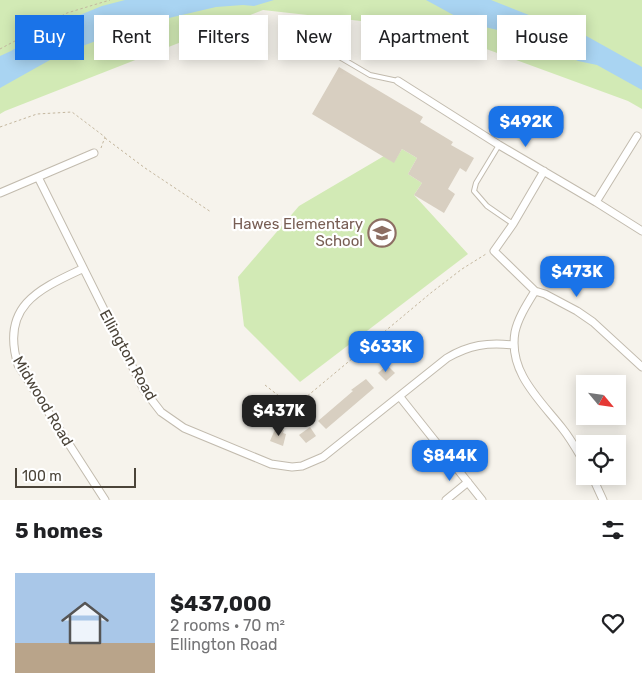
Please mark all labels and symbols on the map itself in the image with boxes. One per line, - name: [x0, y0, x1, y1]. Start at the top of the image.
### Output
- pin: $492K: [491, 106, 561, 148]
- place label: Hawes Elementary School: [233, 215, 363, 250]
- school or university icon: Hawes Elementary School: [367, 218, 397, 248]
- pin: $473K: [542, 256, 612, 298]
- street label: Ellington Road: [96, 307, 160, 403]
- pin: $633K: [351, 330, 421, 373]
- street label: Midwood Road: [9, 353, 77, 449]
- north arrow: [576, 375, 626, 425]
- pin: $437K: [244, 394, 314, 437]
- pin: $844K: [415, 440, 485, 482]
- scale bar: [15, 465, 136, 488]

